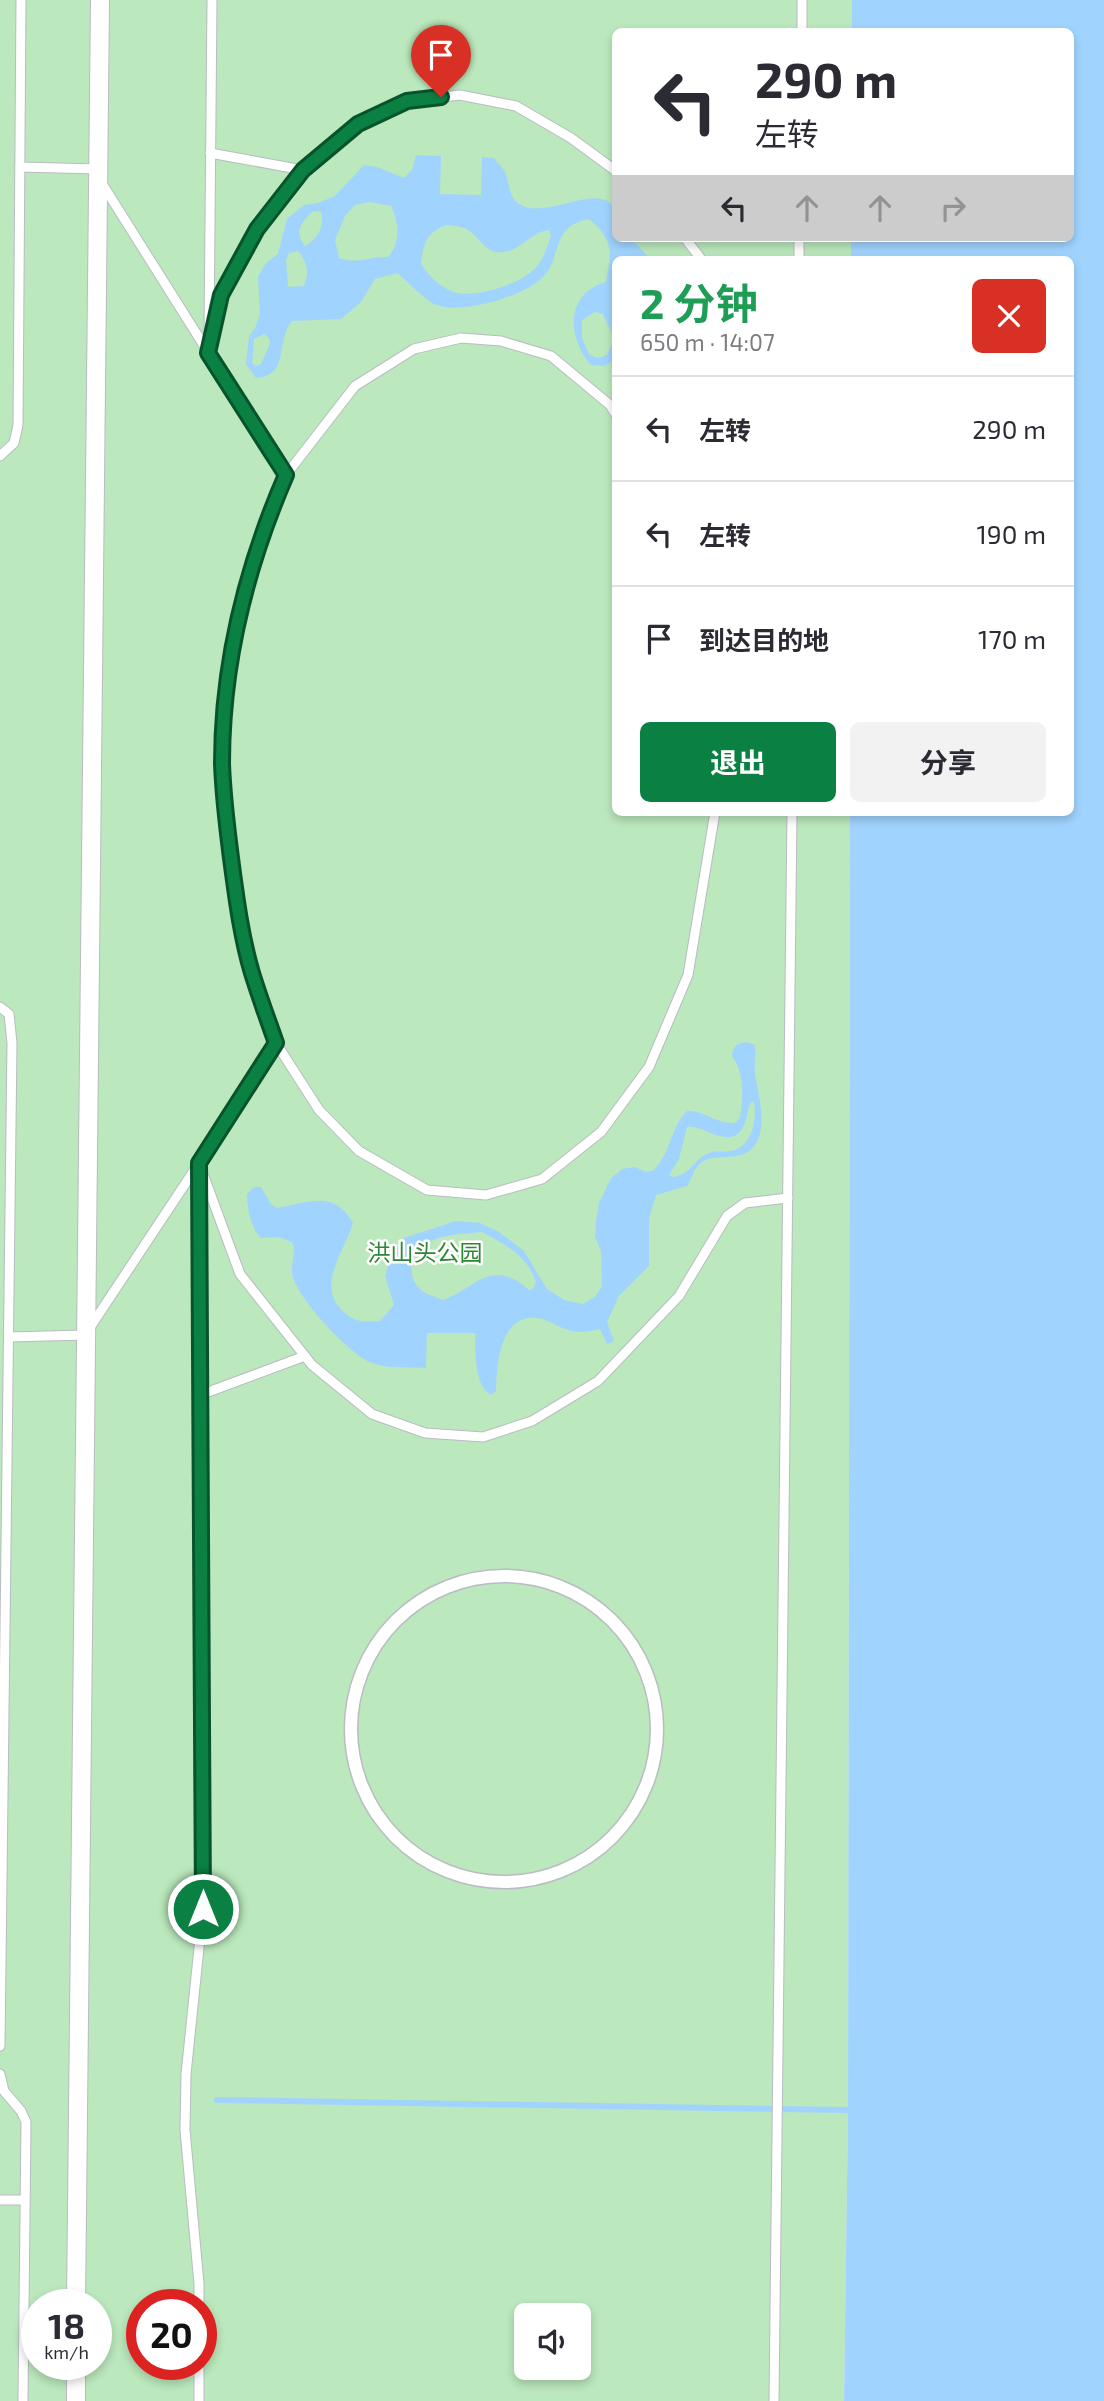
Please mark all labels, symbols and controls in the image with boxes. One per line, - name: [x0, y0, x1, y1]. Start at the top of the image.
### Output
- pin: [411, 25, 471, 97]
- icon: arrive: [422, 36, 460, 74]
- text: 290 m: [755, 49, 897, 108]
- icon: left: [640, 56, 731, 147]
- text: 左转: [755, 114, 819, 152]
- icon: left: [715, 189, 753, 227]
- icon: ahead: [788, 189, 826, 227]
- icon: ahead: [861, 189, 899, 227]
- icon: right: [934, 189, 972, 227]
- text: 2 分钟: [640, 277, 757, 327]
- button: close: [972, 279, 1046, 353]
- text: 650 m · 14:07: [640, 328, 775, 356]
- icon: left: [640, 410, 678, 448]
- text: 290 m: [972, 413, 1046, 444]
- text: 左转: [699, 414, 751, 445]
- icon: left: [640, 515, 678, 553]
- text: 190 m: [977, 518, 1046, 549]
- text: 左转: [699, 519, 751, 550]
- icon: arrive: [640, 620, 678, 658]
- text: 170 m: [978, 623, 1046, 654]
- text: 到达目的地: [699, 624, 829, 655]
- button: 退出: [640, 722, 836, 802]
- button: 分享: [850, 722, 1046, 802]
- park label: 洪山头公园: [368, 1238, 483, 1266]
- position arrow: [166, 1872, 240, 1946]
- speed limit sign: 20: [126, 2289, 217, 2380]
- map controls: [514, 2303, 591, 2380]
- button: sound: [514, 2303, 591, 2380]
- text: 18: [48, 2304, 85, 2346]
- text: km/h: [44, 2341, 89, 2363]

